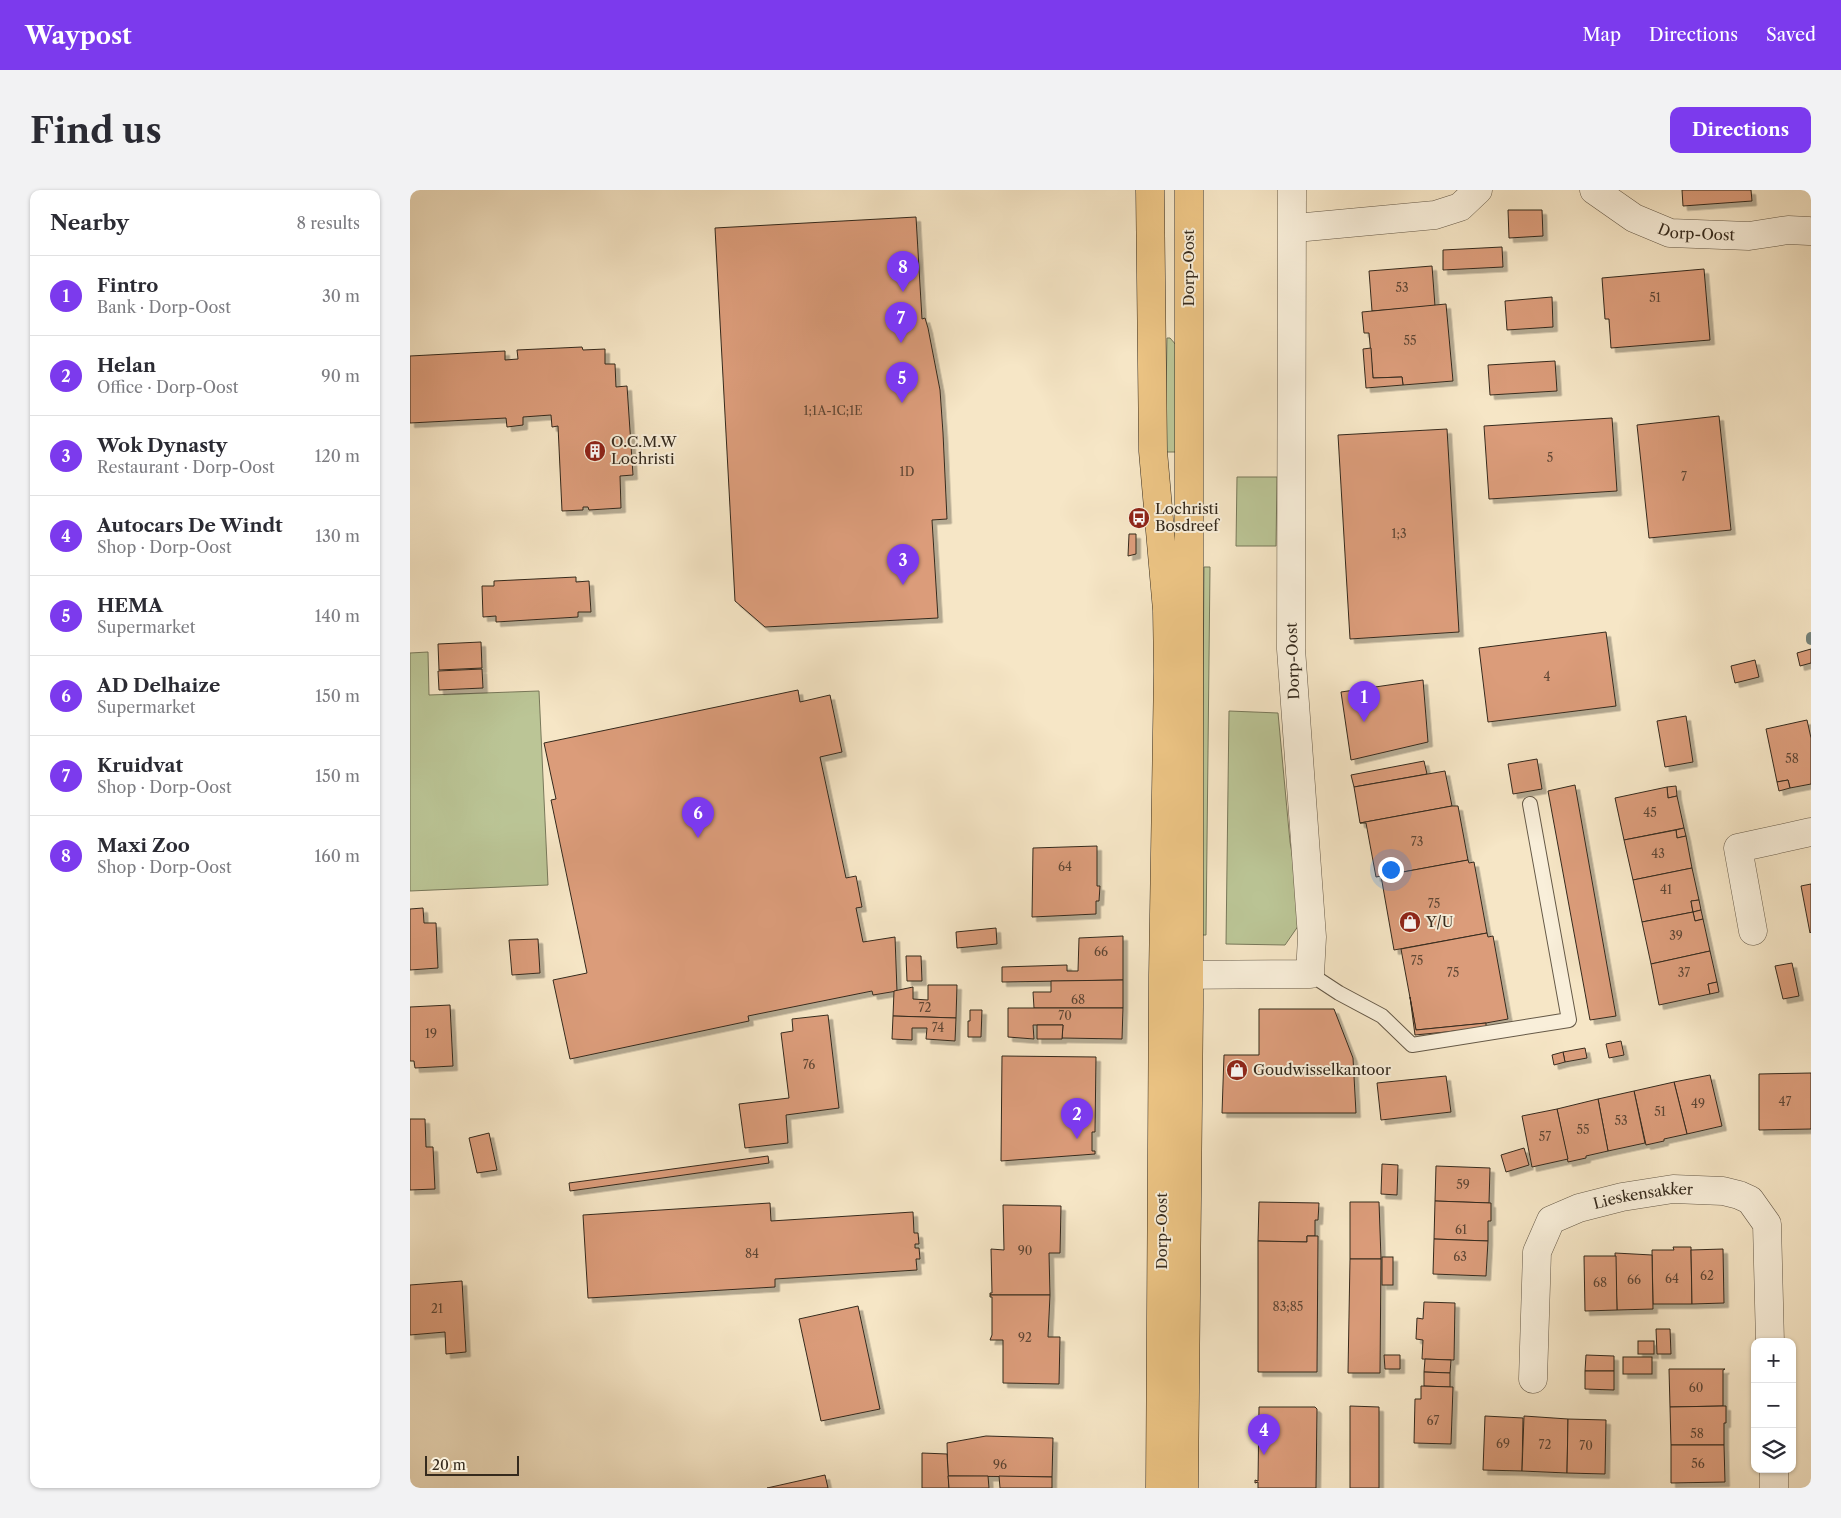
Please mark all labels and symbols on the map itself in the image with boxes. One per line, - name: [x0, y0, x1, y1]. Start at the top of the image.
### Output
- street label: Dorp-Oost: [1655, 219, 1736, 244]
- street label: Dorp-Oost: [1179, 229, 1198, 307]
- pin: 8: [887, 251, 919, 292]
- house number: 53: [1395, 280, 1409, 295]
- house number: 51: [1649, 290, 1661, 305]
- pin: 7: [885, 302, 917, 343]
- house number: 55: [1403, 333, 1417, 348]
- pin: 5: [886, 362, 918, 403]
- house number: 1;1A-1C;1E: [803, 403, 863, 418]
- place label: O.C.M.W Lochristi: [611, 432, 677, 468]
- building icon: O.C.M.W Lochristi: [583, 439, 607, 463]
- house number: 5: [1547, 450, 1553, 465]
- house number: 1D: [900, 464, 915, 479]
- house number: 7: [1681, 469, 1687, 484]
- place label: Lochristi Bosdreef: [1155, 499, 1220, 535]
- bus stop icon: Lochristi Bosdreef: [1127, 506, 1151, 530]
- house number: 1;3: [1391, 526, 1407, 541]
- pin: 3: [887, 544, 919, 585]
- street label: Dorp-Oost: [1282, 621, 1303, 700]
- house number: 4: [1544, 669, 1551, 684]
- pin: 1: [1348, 681, 1380, 722]
- house number: 58: [1785, 751, 1799, 766]
- pin: 6: [682, 797, 714, 838]
- house number: 45: [1643, 805, 1657, 820]
- house number: 73: [1411, 834, 1423, 849]
- house number: 43: [1651, 846, 1665, 861]
- your location: [1378, 857, 1404, 883]
- house number: 64: [1058, 859, 1072, 874]
- house number: 41: [1660, 882, 1672, 897]
- house number: 75: [1428, 896, 1440, 911]
- shop icon: Y/U: [1398, 910, 1422, 934]
- place label: Y/U: [1425, 912, 1454, 931]
- house number: 39: [1669, 928, 1683, 943]
- house number: 66: [1094, 944, 1108, 959]
- house number: 75: [1411, 953, 1423, 968]
- house number: 75: [1447, 965, 1459, 980]
- house number: 37: [1678, 965, 1690, 980]
- house number: 68: [1071, 992, 1085, 1007]
- house number: 72: [919, 1000, 932, 1015]
- house number: 70: [1058, 1008, 1072, 1023]
- house number: 74: [932, 1020, 944, 1035]
- house number: 19: [425, 1026, 437, 1041]
- house number: 76: [803, 1057, 815, 1072]
- shop icon: Goudwisselkantoor: [1225, 1058, 1249, 1082]
- place label: Goudwisselkantoor: [1253, 1060, 1392, 1079]
- house number: 47: [1779, 1094, 1792, 1109]
- house number: 49: [1691, 1096, 1705, 1111]
- pin: 2: [1061, 1098, 1093, 1139]
- house number: 51: [1654, 1104, 1666, 1119]
- house number: 53: [1614, 1113, 1628, 1128]
- house number: 55: [1576, 1122, 1590, 1137]
- house number: 57: [1539, 1129, 1551, 1144]
- house number: 59: [1456, 1177, 1470, 1192]
- street label: Lieskensakker: [1591, 1179, 1694, 1213]
- street label: Dorp-Oost: [1152, 1192, 1171, 1270]
- house number: 61: [1455, 1222, 1467, 1237]
- house number: 90: [1018, 1243, 1032, 1258]
- house number: 84: [745, 1246, 759, 1261]
- house number: 63: [1453, 1249, 1467, 1264]
- house number: 62: [1700, 1268, 1714, 1283]
- house number: 64: [1665, 1271, 1679, 1286]
- house number: 66: [1627, 1272, 1641, 1287]
- house number: 68: [1593, 1275, 1607, 1290]
- house number: 83;85: [1273, 1299, 1303, 1314]
- house number: 21: [431, 1301, 443, 1316]
- house number: 92: [1018, 1330, 1032, 1345]
- house number: 60: [1689, 1380, 1703, 1395]
- house number: 67: [1427, 1413, 1439, 1428]
- pin: 4: [1248, 1414, 1280, 1455]
- house number: 58: [1690, 1426, 1704, 1441]
- house number: 69: [1496, 1436, 1510, 1451]
- house number: 72: [1539, 1437, 1552, 1452]
- house number: 70: [1579, 1438, 1593, 1453]
- scale bar: [425, 1453, 519, 1476]
- house number: 56: [1691, 1456, 1705, 1471]
- house number: 96: [993, 1457, 1007, 1472]

